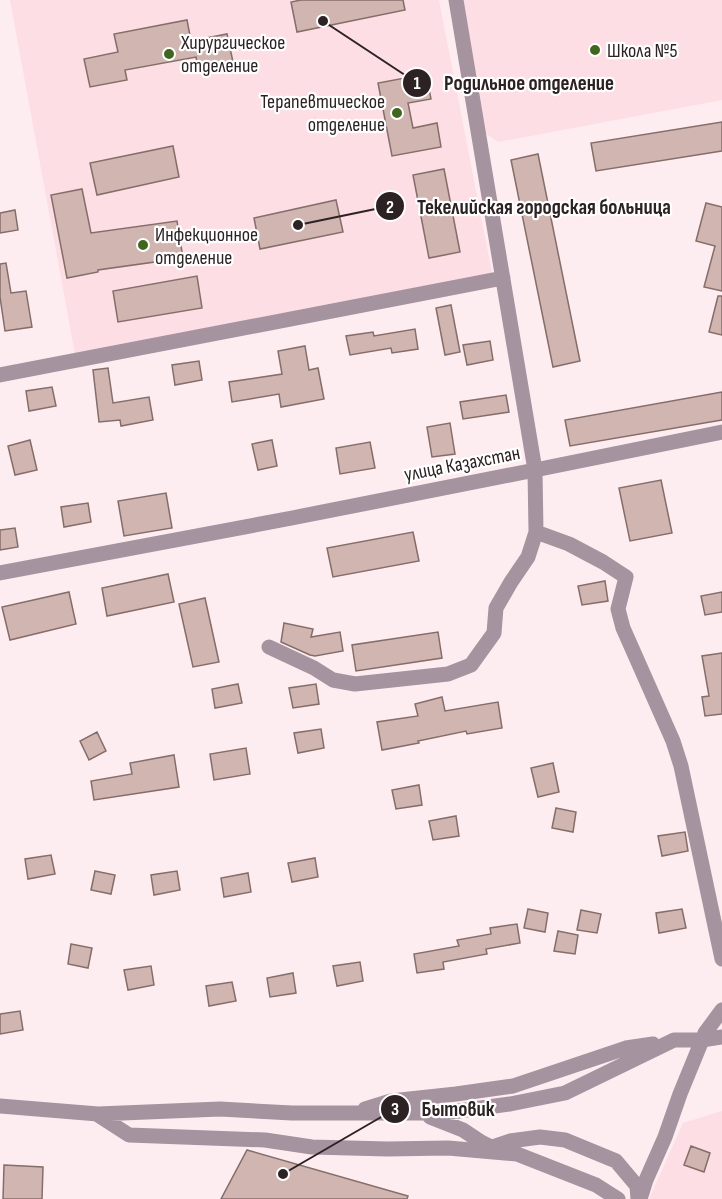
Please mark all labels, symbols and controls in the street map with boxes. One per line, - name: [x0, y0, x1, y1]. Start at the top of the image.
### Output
- place label: Хирургическое отделение: [180, 31, 285, 78]
- place label: Школа №5: [607, 39, 678, 63]
- marker: Школа №5: [588, 43, 602, 57]
- marker: Хирургическое отделение: [162, 47, 176, 61]
- callout: Родильное отделение: [402, 64, 626, 103]
- text: Родильное отделение: [444, 71, 614, 96]
- text: 1: [413, 73, 421, 94]
- place label: Терапевтическое отделение: [260, 90, 385, 137]
- marker: Терапевтическое отделение: [390, 106, 404, 120]
- callout: Текелийская городская больница: [375, 187, 683, 226]
- text: Текелийская городская больница: [417, 195, 671, 220]
- text: 2: [386, 197, 394, 218]
- place label: Инфекционное отделение: [155, 223, 258, 270]
- marker: Инфекционное отделение: [136, 238, 150, 252]
- street label: улица Казахстан: [402, 441, 522, 487]
- callout: Бытовик: [380, 1089, 507, 1128]
- text: Бытовик: [422, 1097, 495, 1122]
- text: 3: [391, 1099, 399, 1120]

